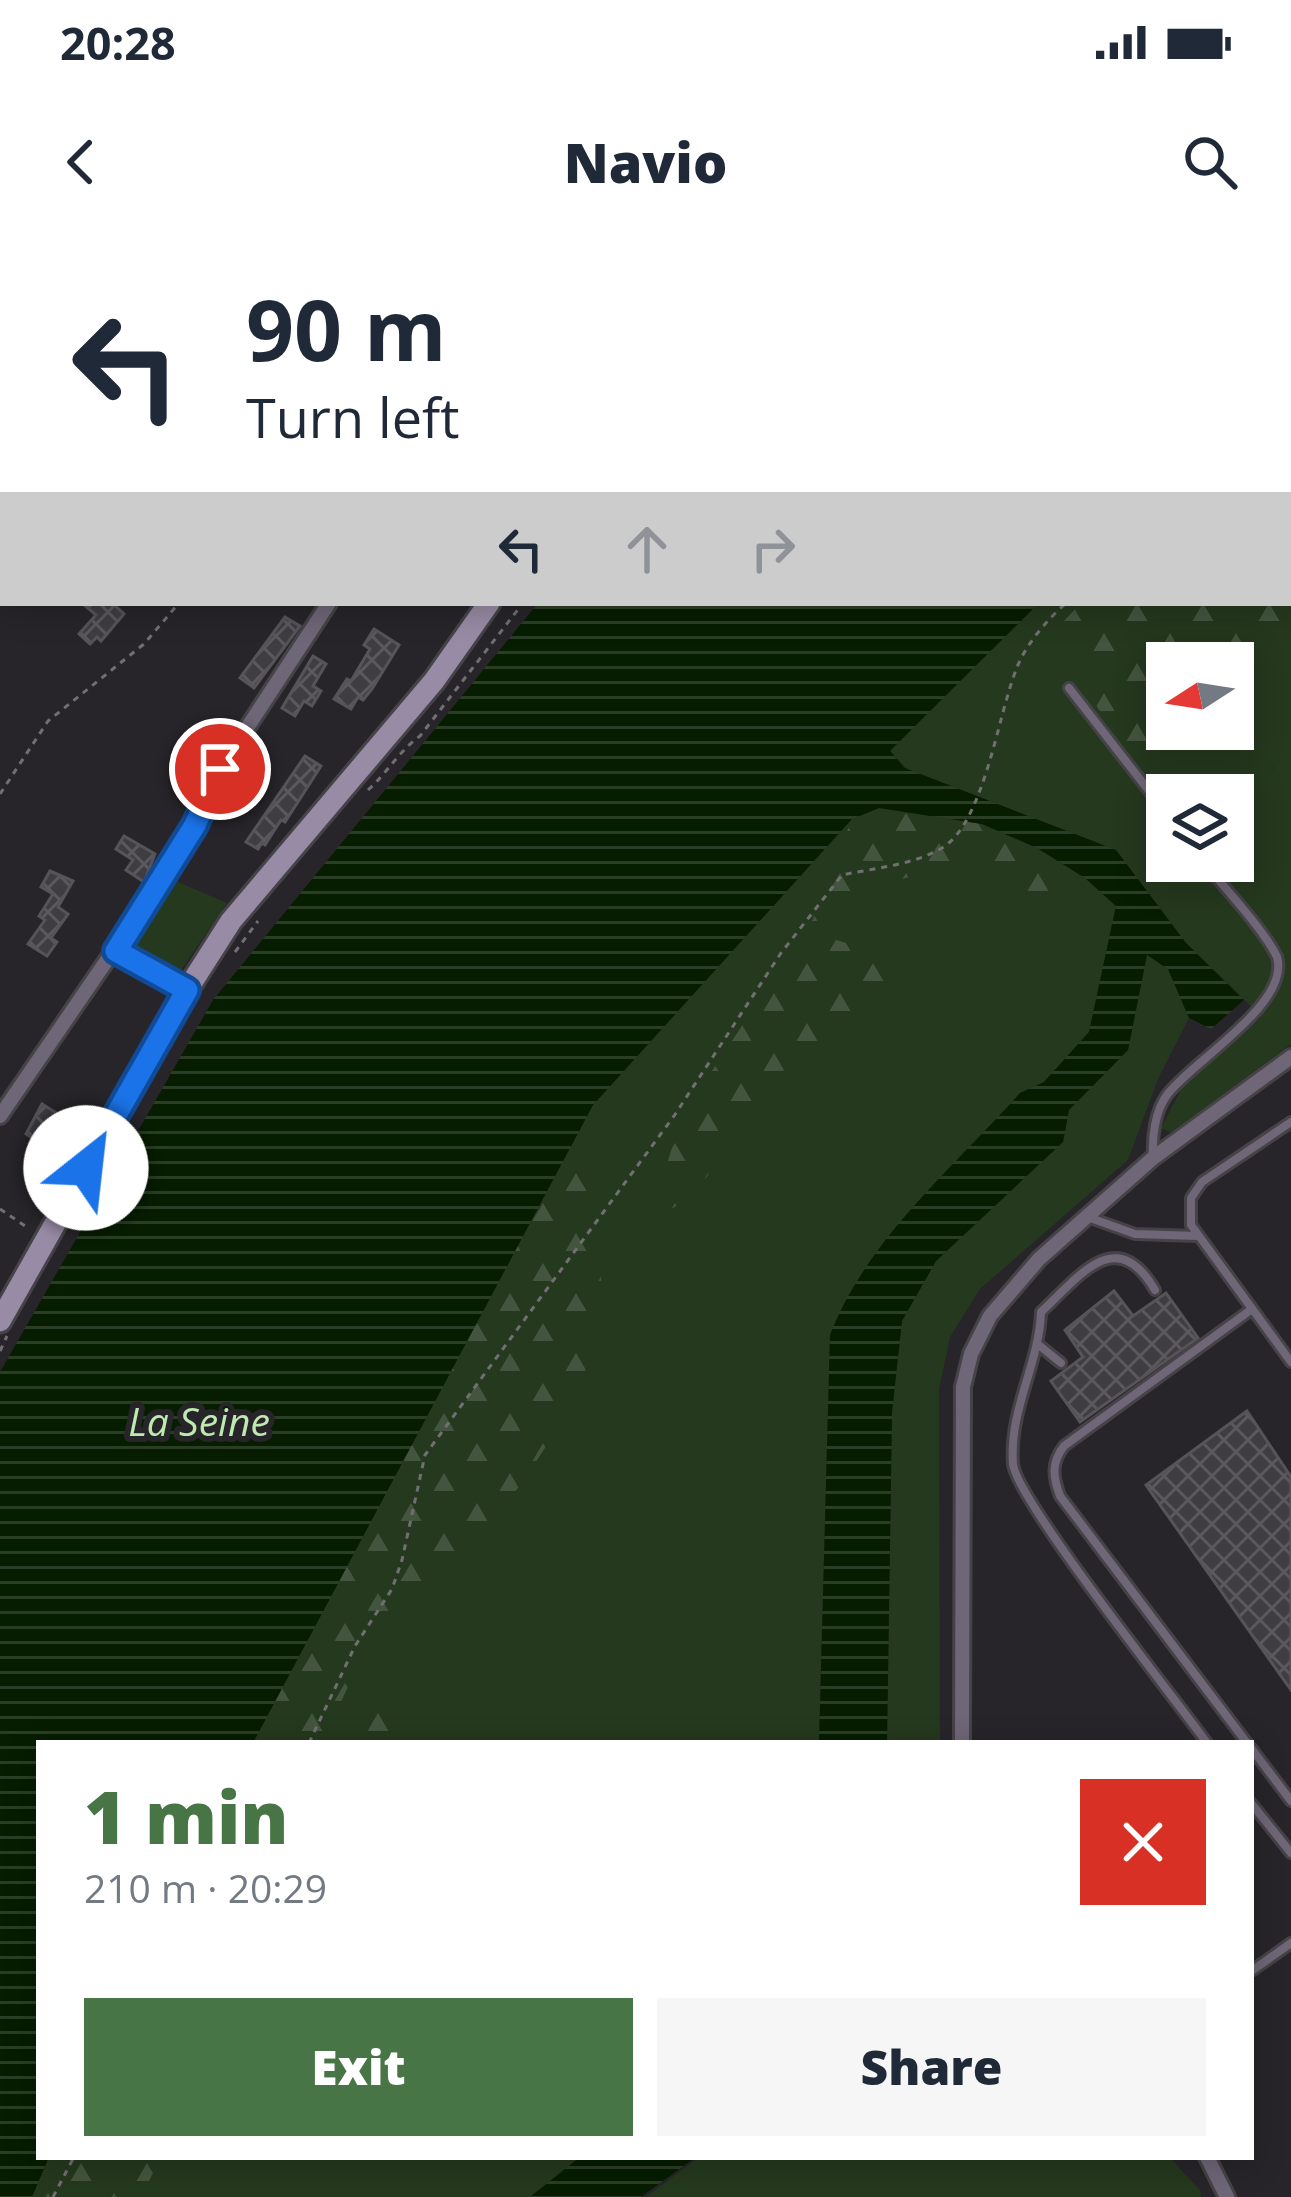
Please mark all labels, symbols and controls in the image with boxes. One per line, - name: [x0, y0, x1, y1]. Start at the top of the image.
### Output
- text: 20:28: [60, 12, 176, 73]
- text: Navio: [564, 125, 727, 199]
- icon: back: [48, 129, 114, 195]
- icon: search: [1177, 129, 1243, 195]
- text: 90 m: [246, 271, 446, 386]
- icon: left: [48, 288, 204, 444]
- text: Turn left: [246, 380, 459, 454]
- icon: left: [488, 516, 554, 582]
- icon: ahead: [614, 516, 680, 582]
- icon: right: [740, 516, 806, 582]
- north arrow: [1146, 642, 1254, 750]
- map controls: [1146, 642, 1254, 882]
- pin: [169, 718, 271, 820]
- icon: arrive: [187, 736, 253, 802]
- button: layers: [1146, 774, 1254, 882]
- position arrow: [23, 1105, 149, 1231]
- water label: La Seine: [128, 1394, 270, 1447]
- text: 1 min: [84, 1767, 289, 1865]
- button: close: [1080, 1779, 1206, 1905]
- text: 210 m · 20:29: [84, 1861, 327, 1914]
- button: Exit: [84, 1998, 633, 2136]
- button: Share: [657, 1998, 1206, 2136]

